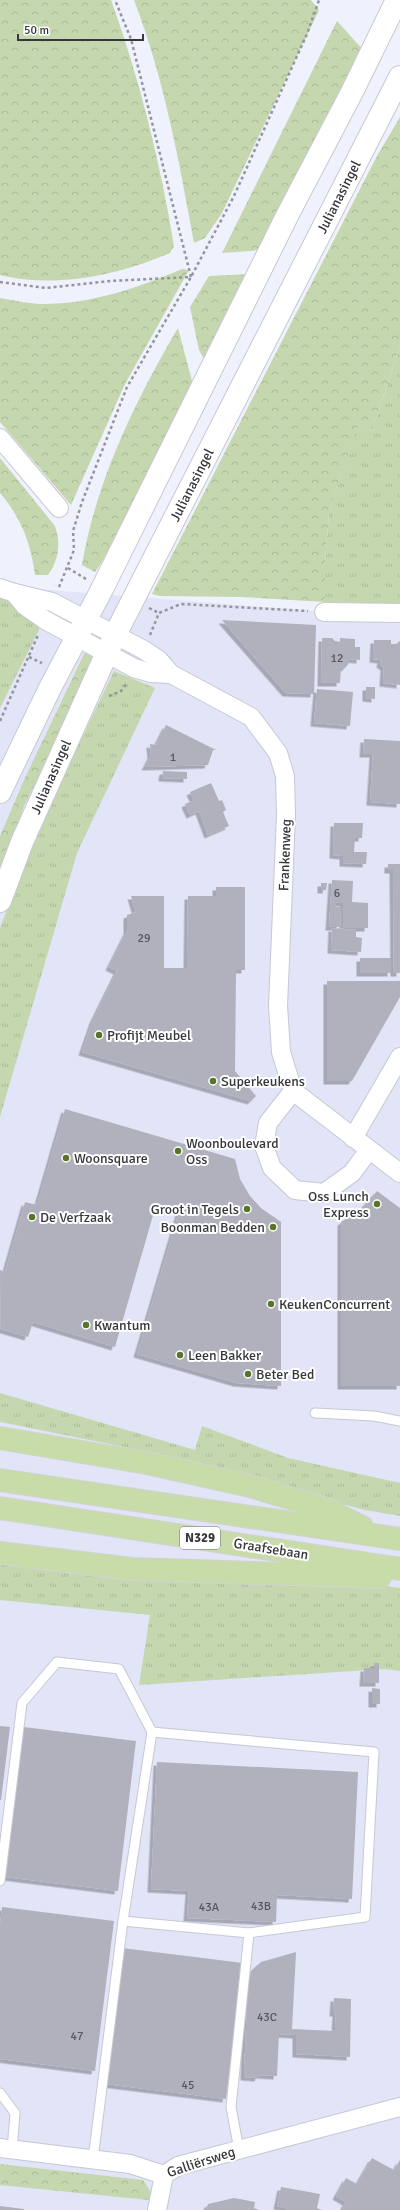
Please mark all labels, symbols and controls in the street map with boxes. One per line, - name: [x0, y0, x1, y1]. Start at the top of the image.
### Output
- scale bar: [18, 16, 143, 42]
- text: 50 m: [24, 23, 49, 38]
- street label: Julianasingel: [313, 158, 365, 236]
- street label: Julianasingel: [166, 446, 218, 524]
- house number: 12: [331, 651, 343, 666]
- street label: Julianasingel: [27, 737, 75, 817]
- house number: 1: [170, 750, 176, 765]
- street label: Frankenweg: [275, 819, 295, 891]
- house number: 6: [334, 886, 340, 901]
- house number: 29: [138, 931, 150, 946]
- place label: Profijt Meubel: [107, 1027, 191, 1044]
- marker: Profijt Meubel: [94, 1030, 104, 1040]
- place label: Superkeukens: [221, 1073, 305, 1090]
- marker: Superkeukens: [208, 1076, 218, 1086]
- place label: Woonboulevard Oss: [186, 1135, 279, 1168]
- marker: Woonboulevard Oss: [173, 1146, 183, 1156]
- place label: Woonsquare: [74, 1150, 148, 1167]
- marker: Woonsquare: [61, 1153, 71, 1163]
- place label: Oss Lunch Express: [308, 1188, 369, 1221]
- marker: Oss Lunch Express: [372, 1199, 382, 1209]
- place label: Groot in Tegels: [151, 1201, 239, 1218]
- marker: Groot in Tegels: [242, 1204, 252, 1214]
- place label: De Verfzaak: [40, 1209, 111, 1226]
- marker: De Verfzaak: [27, 1212, 37, 1222]
- place label: Boonman Bedden: [160, 1219, 265, 1236]
- marker: Boonman Bedden: [268, 1222, 278, 1232]
- place label: KeukenConcurrent: [279, 1296, 390, 1313]
- marker: KeukenConcurrent: [266, 1299, 276, 1309]
- place label: Kwantum: [94, 1317, 150, 1334]
- marker: Kwantum: [81, 1320, 91, 1330]
- place label: Leen Bakker: [188, 1347, 262, 1364]
- marker: Leen Bakker: [175, 1350, 185, 1360]
- place label: Beter Bed: [256, 1366, 314, 1383]
- marker: Beter Bed: [243, 1369, 253, 1379]
- road number: N329: [180, 1527, 220, 1549]
- street label: Graafsebaan: [232, 1535, 310, 1563]
- house number: 43B: [251, 1899, 271, 1914]
- house number: 43A: [199, 1900, 220, 1915]
- house number: 43C: [257, 2010, 277, 2025]
- house number: 47: [71, 2029, 83, 2044]
- house number: 45: [182, 2078, 194, 2093]
- street label: Galliërsweg: [165, 2143, 237, 2181]

